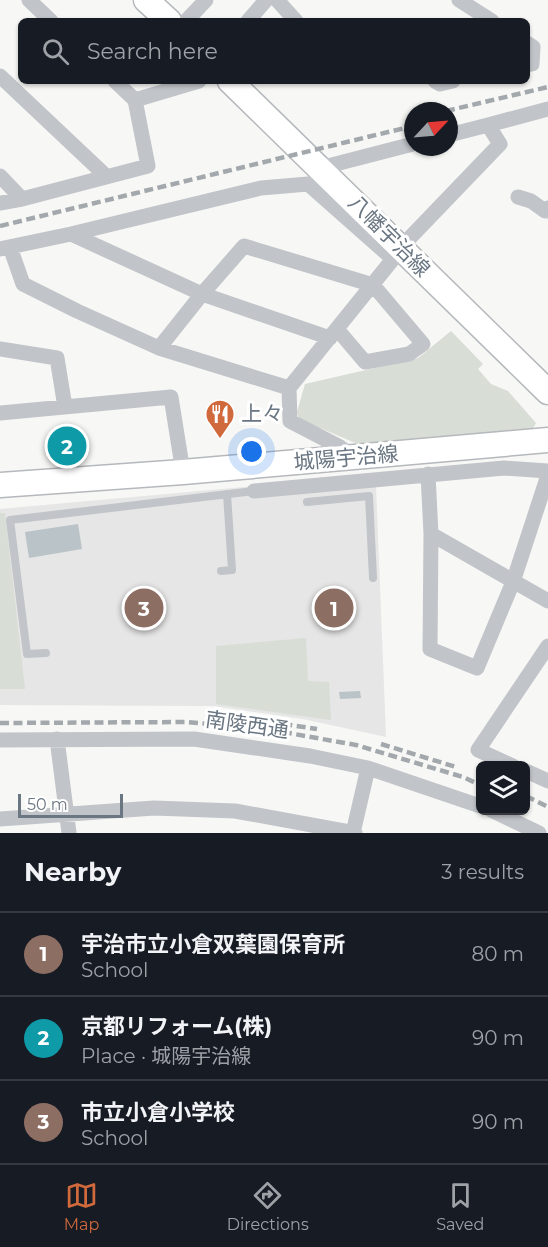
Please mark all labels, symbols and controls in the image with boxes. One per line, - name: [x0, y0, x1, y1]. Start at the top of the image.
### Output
- search box: [18, 18, 530, 84]
- icon: search: [39, 35, 72, 68]
- text: Search here: [87, 38, 218, 65]
- north arrow: [404, 102, 458, 156]
- street label: 八幡宇治線: [343, 190, 435, 282]
- restaurant icon: 上々: [204, 398, 236, 440]
- place label: 上々: [241, 401, 283, 426]
- pin: 2: [48, 424, 86, 468]
- your location: [237, 437, 266, 466]
- street label: 城陽宇治線: [293, 440, 399, 475]
- pin: 3: [124, 586, 164, 630]
- pin: 1: [314, 586, 354, 630]
- street label: 南陵西通: [204, 706, 290, 743]
- map controls: [476, 761, 530, 815]
- button: layers: [476, 761, 530, 815]
- scale bar: [18, 791, 123, 818]
- text: 50 m: [27, 795, 68, 814]
- text: Nearby: [24, 856, 121, 888]
- text: 3 results: [441, 860, 524, 884]
- text: 宇治市立小倉双葉園保育所: [81, 931, 345, 958]
- text: 1: [40, 942, 47, 966]
- text: 80 m: [472, 942, 524, 966]
- text: School: [81, 958, 148, 982]
- text: 京都リフォーム(株): [81, 1013, 272, 1040]
- text: 2: [38, 1026, 49, 1050]
- text: 90 m: [472, 1026, 524, 1050]
- text: Place · 城陽宇治線: [81, 1044, 251, 1068]
- text: 市立小倉小学校: [81, 1099, 235, 1126]
- text: 3: [38, 1110, 49, 1134]
- text: 90 m: [472, 1110, 524, 1134]
- text: School: [81, 1126, 148, 1150]
- tab: Map: [64, 1179, 99, 1234]
- tab: Directions: [227, 1179, 309, 1234]
- tab: Saved: [436, 1179, 484, 1234]

